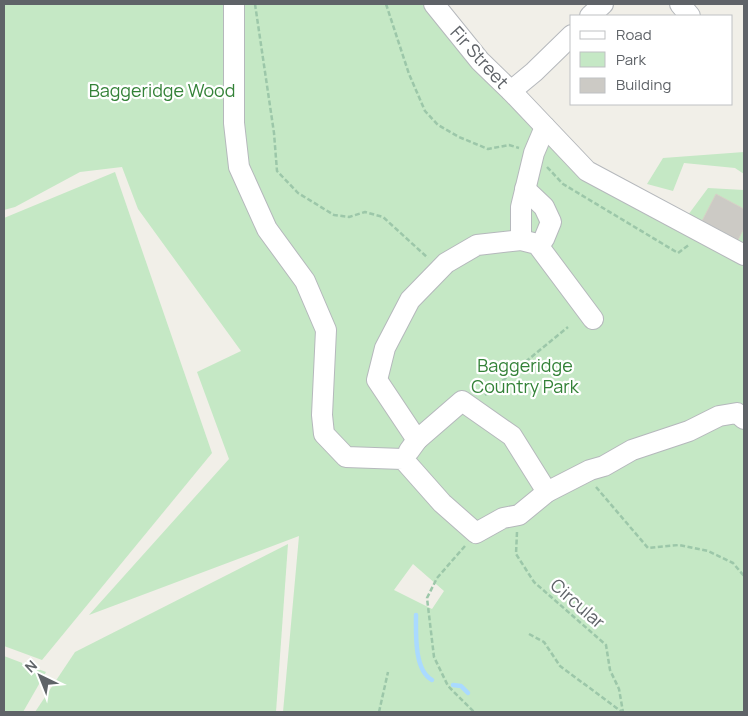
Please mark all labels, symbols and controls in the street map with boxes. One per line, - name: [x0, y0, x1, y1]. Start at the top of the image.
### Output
- legend: [570, 15, 733, 105]
- street label: Fir Street: [446, 21, 514, 93]
- text: Road: [616, 24, 652, 45]
- text: Park: [616, 49, 646, 70]
- text: Building: [616, 74, 671, 95]
- park label: Baggeridge Wood: [89, 78, 235, 102]
- park label: Baggeridge Country Park: [471, 353, 580, 398]
- street label: Circular: [546, 573, 611, 634]
- north arrow: [15, 651, 65, 701]
- text: N: [21, 656, 41, 677]

